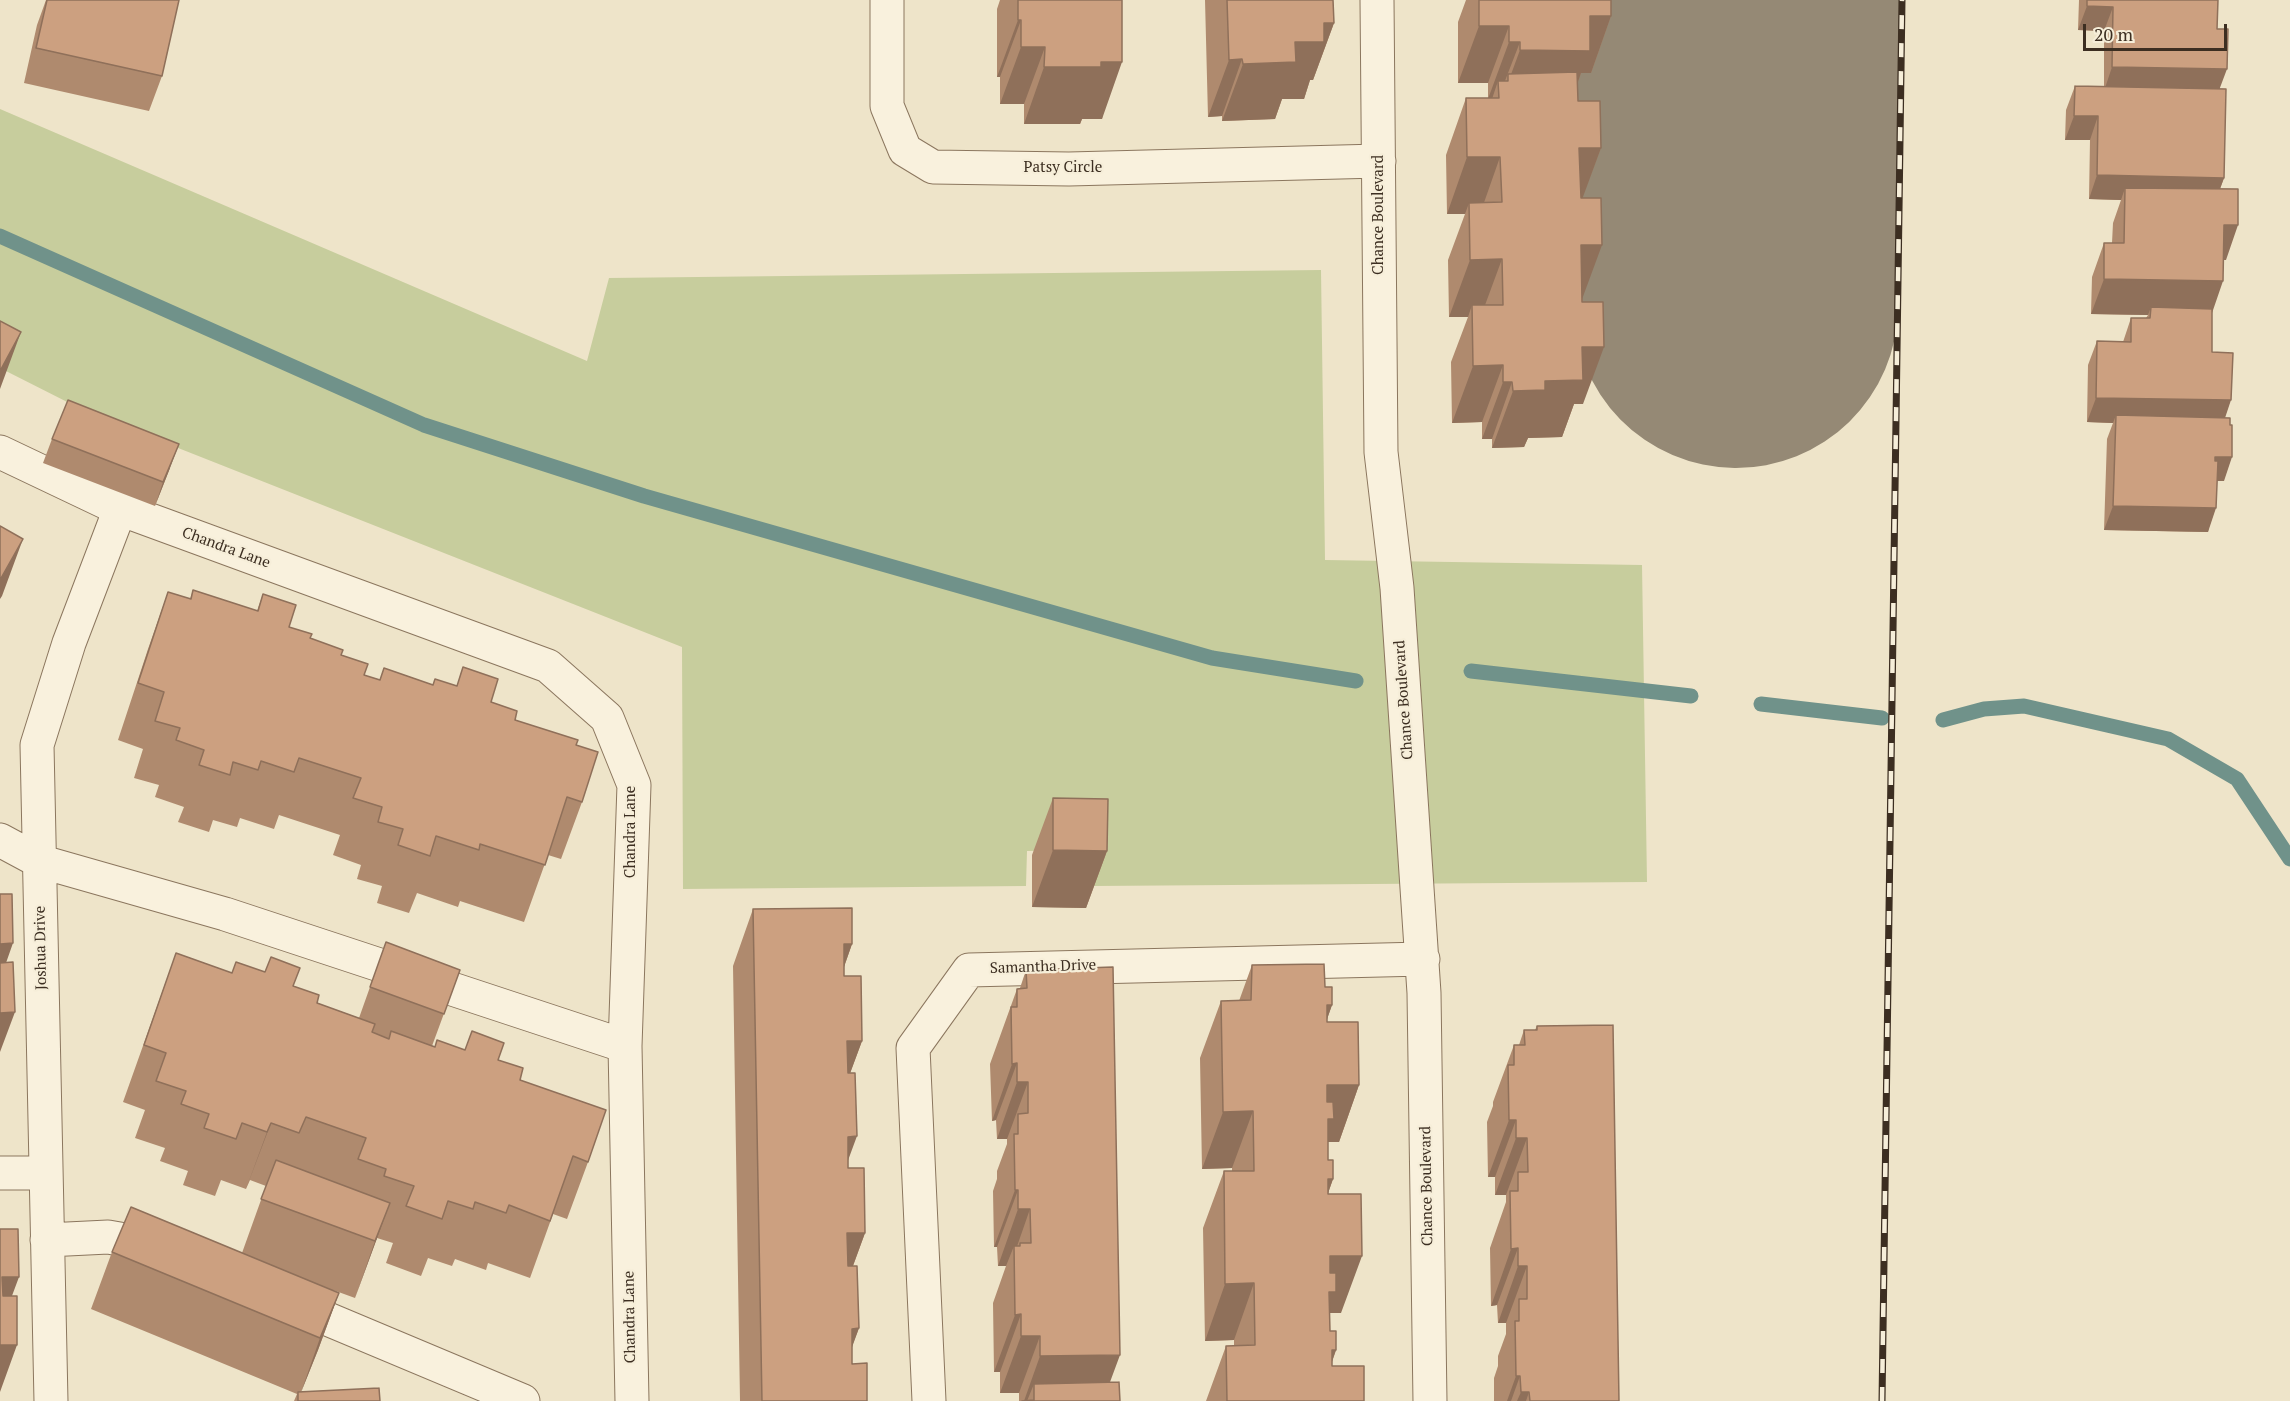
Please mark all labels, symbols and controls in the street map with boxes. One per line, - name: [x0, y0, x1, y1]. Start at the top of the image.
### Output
- scale bar: [2086, 12, 2230, 50]
- text: 20 m: [2094, 22, 2133, 46]
- street label: Chance Boulevard: [1370, 155, 1388, 275]
- street label: Patsy Circle: [1024, 159, 1102, 177]
- street label: Chandra Lane: [179, 524, 273, 572]
- street label: Chance Boulevard: [1391, 639, 1417, 761]
- street label: Chandra Lane: [622, 786, 640, 878]
- street label: Joshua Drive: [31, 906, 51, 990]
- street label: Samantha Drive: [990, 956, 1096, 978]
- street label: Chance Boulevard: [1417, 1126, 1437, 1246]
- street label: Chandra Lane: [620, 1271, 640, 1363]

